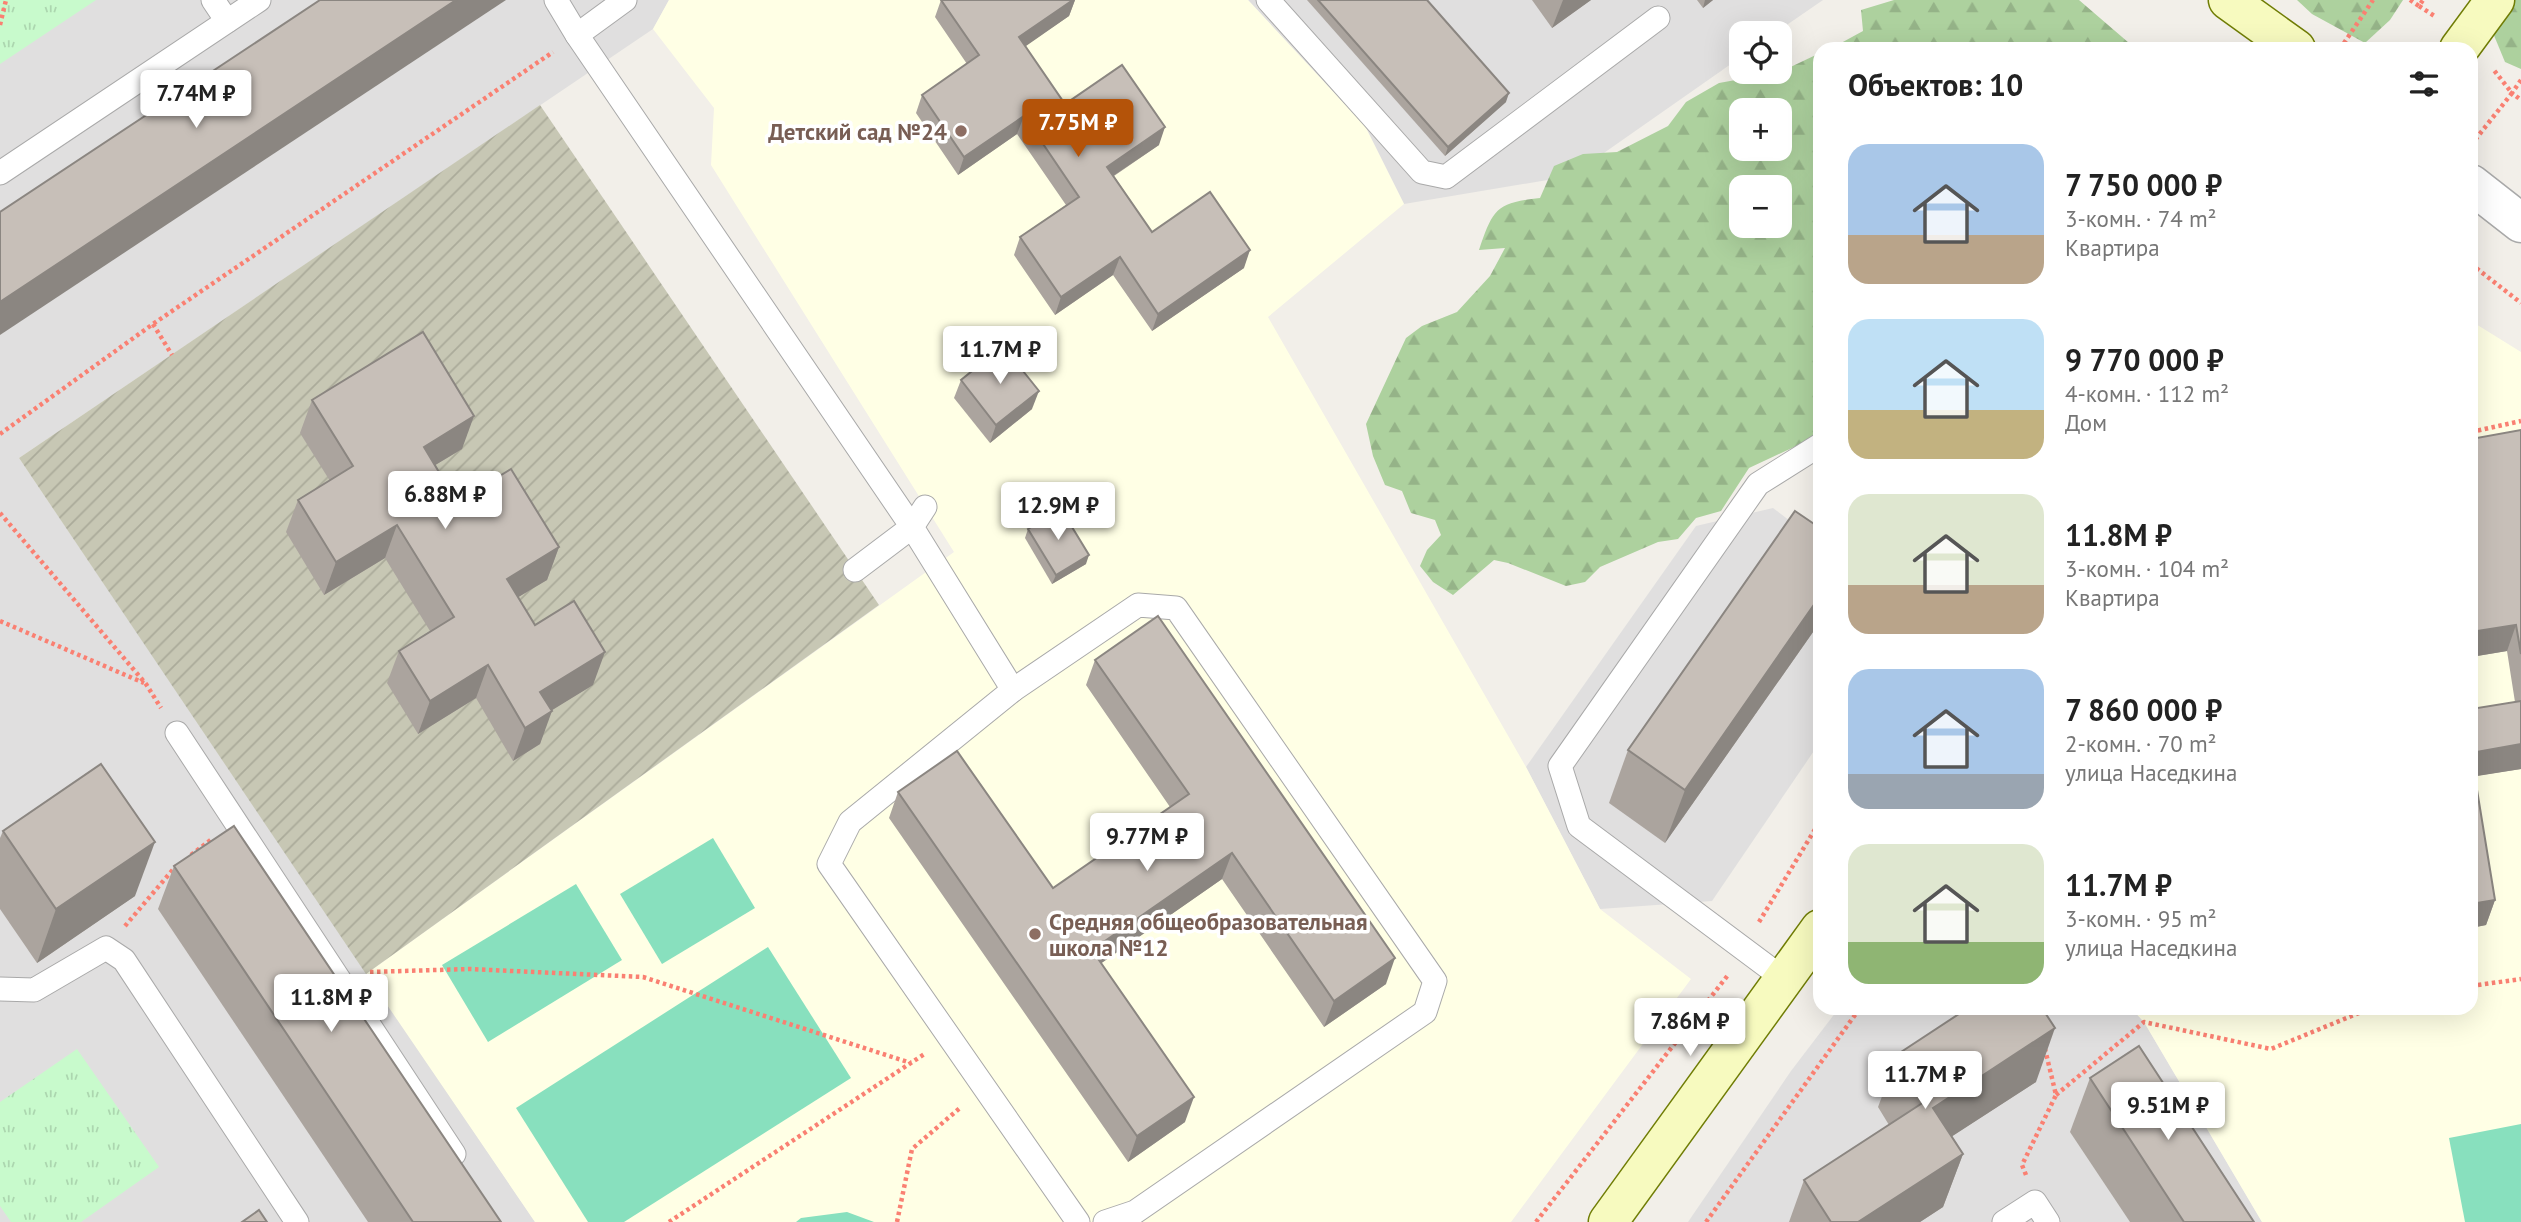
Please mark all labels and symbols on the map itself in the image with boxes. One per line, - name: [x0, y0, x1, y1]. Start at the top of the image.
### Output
- pin: 7.74M ₽: [131, 71, 261, 130]
- pin: 7.75M ₽: [1013, 100, 1143, 159]
- place label: Детский сад №24: [768, 117, 947, 146]
- marker: Детский сад №24: [953, 123, 969, 139]
- pin: 11.7M ₽: [935, 326, 1065, 386]
- pin: 6.88M ₽: [380, 472, 510, 531]
- pin: 12.9M ₽: [993, 482, 1123, 542]
- pin: 9.77M ₽: [1082, 814, 1212, 873]
- place label: Средняя общеобразовательная школа №12: [1049, 907, 1368, 962]
- marker: Средняя общеобразовательная школа №12: [1027, 926, 1043, 942]
- pin: 11.8M ₽: [266, 974, 396, 1034]
- pin: 7.86M ₽: [1625, 998, 1755, 1058]
- pin: 11.7M ₽: [1860, 1052, 1990, 1111]
- pin: 9.51M ₽: [2103, 1082, 2233, 1142]

